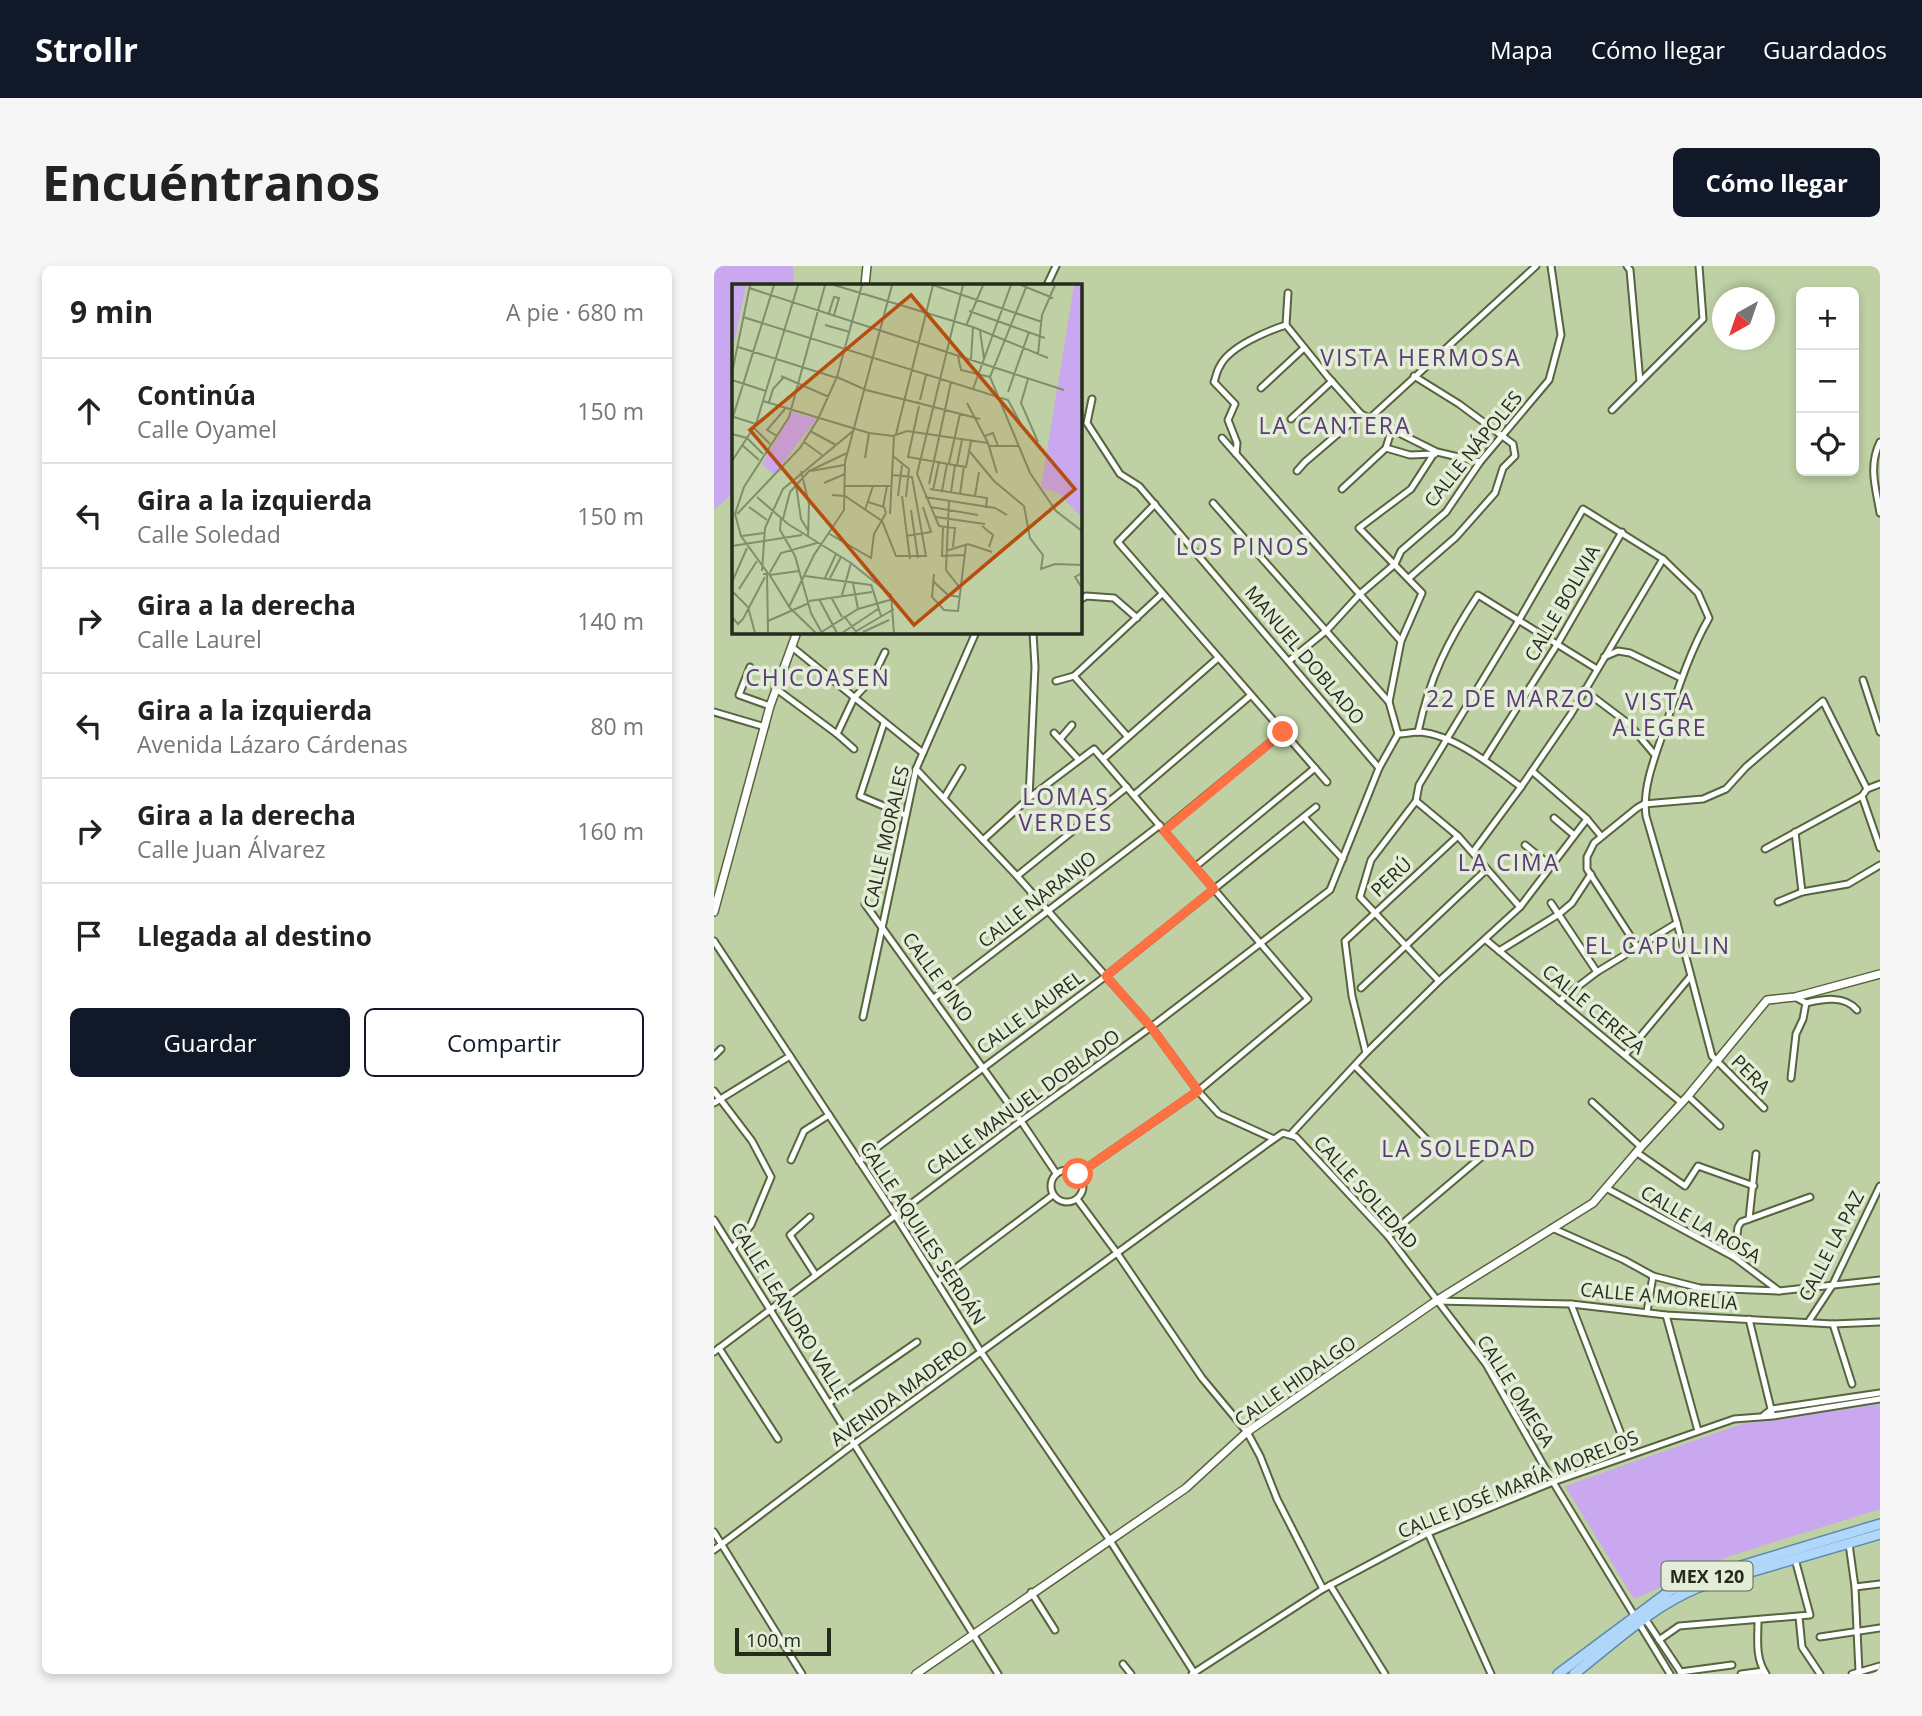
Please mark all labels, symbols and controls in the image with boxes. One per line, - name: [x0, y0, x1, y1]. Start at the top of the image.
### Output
- text: Strollr: [35, 27, 138, 72]
- text: Mapa: [1490, 33, 1553, 66]
- text: Cómo llegar: [1591, 33, 1725, 66]
- text: Guardados: [1763, 33, 1887, 66]
- button: Cómo llegar: [1673, 148, 1880, 217]
- text: Encuéntranos: [42, 149, 380, 215]
- inset map: [732, 284, 1082, 634]
- north arrow: [1712, 287, 1775, 350]
- map controls: [1796, 287, 1859, 476]
- button: +: [1796, 287, 1859, 350]
- text: 9 min: [70, 291, 153, 332]
- text: A pie · 680 m: [506, 296, 644, 328]
- district label: VISTA HERMOSA: [1320, 341, 1522, 373]
- button: −: [1796, 350, 1859, 413]
- text: Continúa: [137, 377, 256, 413]
- street label: CALLE NÁPOLES: [1418, 385, 1528, 513]
- icon: ahead: [70, 392, 108, 430]
- text: 150 m: [577, 395, 644, 427]
- district label: LA CANTERA: [1258, 409, 1412, 441]
- text: Calle Oyamel: [137, 413, 277, 445]
- button: locate: [1796, 413, 1859, 476]
- text: Gira a la izquierda: [137, 482, 372, 518]
- icon: left: [70, 497, 108, 535]
- text: 150 m: [577, 500, 644, 532]
- text: Calle Soledad: [137, 518, 281, 550]
- district label: LOS PINOS: [1176, 530, 1310, 562]
- street label: CALLE BOLIVIA: [1518, 540, 1606, 666]
- street label: MANUEL DOBLADO: [1239, 580, 1371, 730]
- text: Gira a la derecha: [137, 587, 356, 623]
- icon: right: [70, 602, 108, 640]
- text: 140 m: [577, 605, 644, 637]
- text: Calle Laurel: [137, 623, 262, 655]
- district label: CHICOASEN: [745, 661, 891, 693]
- district label: 22 DE MARZO: [1426, 682, 1596, 714]
- district label: VISTA ALEGRE: [1612, 685, 1708, 743]
- text: Gira a la izquierda: [137, 692, 372, 728]
- icon: left: [70, 707, 108, 745]
- text: 80 m: [590, 710, 644, 742]
- route end: [1267, 716, 1298, 747]
- text: Avenida Lázaro Cárdenas: [137, 728, 408, 760]
- street label: CALLE MORALES: [857, 763, 915, 911]
- district label: LOMAS VERDES: [1019, 780, 1113, 838]
- text: Gira a la derecha: [137, 797, 356, 833]
- icon: right: [70, 812, 108, 850]
- text: 160 m: [577, 815, 644, 847]
- text: Calle Juan Álvarez: [137, 833, 326, 865]
- street label: CALLE NARANJO: [972, 845, 1102, 953]
- district label: LA CIMA: [1458, 846, 1560, 878]
- street label: PERÚ: [1365, 851, 1417, 903]
- icon: arrive: [70, 917, 108, 955]
- text: Llegada al destino: [137, 918, 372, 954]
- street label: CALLE PINO: [897, 927, 979, 1027]
- district label: EL CAPULIN: [1585, 929, 1731, 961]
- street label: CALLE CEREZA: [1537, 958, 1651, 1060]
- street label: CALLE LAUREL: [971, 964, 1089, 1060]
- button: Guardar: [70, 1008, 350, 1077]
- button: Compartir: [364, 1008, 644, 1077]
- street label: CALLE MANUEL DOBLADO: [921, 1023, 1125, 1181]
- street label: PERA: [1726, 1049, 1776, 1099]
- street label: CALLE SOLEDAD: [1308, 1130, 1424, 1254]
- district label: LA SOLEDAD: [1381, 1132, 1537, 1164]
- street label: CALLE AQUILES SERDÁN: [854, 1136, 992, 1330]
- route start: [1062, 1158, 1093, 1189]
- street label: CALLE LA ROSA: [1636, 1179, 1766, 1269]
- street label: CALLE LA PAZ: [1792, 1186, 1870, 1306]
- street label: CALLE LEANDRO VALLE: [725, 1217, 855, 1405]
- street label: CALLE A MORELIA: [1579, 1276, 1739, 1316]
- street label: CALLE HIDALGO: [1229, 1329, 1361, 1433]
- street label: CALLE OMEGA: [1471, 1330, 1561, 1452]
- street label: AVENIDA MADERO: [825, 1334, 973, 1452]
- street label: CALLE JOSÉ MARÍA MORELOS: [1394, 1424, 1642, 1544]
- road number: MEX 120: [1662, 1562, 1752, 1590]
- scale bar: [735, 1625, 831, 1657]
- text: 100 m: [746, 1627, 801, 1653]

